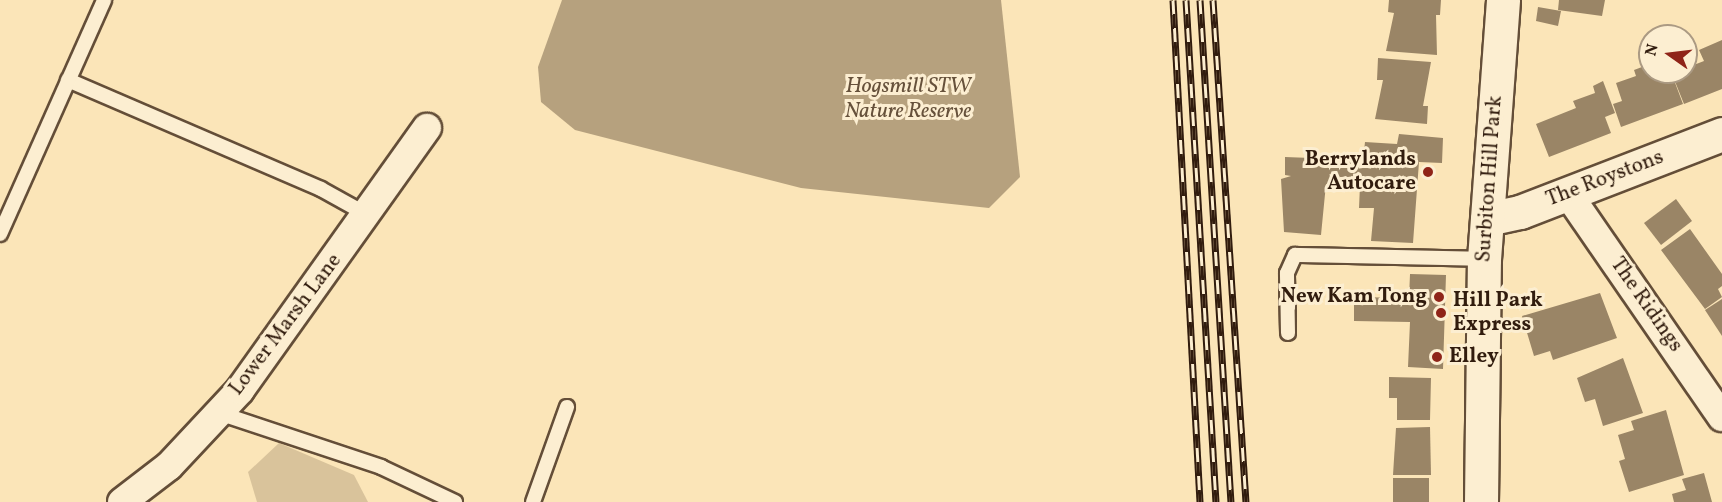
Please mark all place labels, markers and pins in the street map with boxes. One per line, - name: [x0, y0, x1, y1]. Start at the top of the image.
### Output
- place label: Berrylands Autocare: [1305, 147, 1416, 197]
- marker: Berrylands Autocare: [1421, 165, 1435, 179]
- place label: New Kam Tong: [1280, 284, 1427, 310]
- place label: Hill Park Express: [1453, 288, 1543, 338]
- marker: New Kam Tong: [1432, 290, 1446, 304]
- marker: Hill Park Express: [1434, 306, 1448, 320]
- place label: Elley: [1449, 344, 1499, 370]
- marker: Elley: [1430, 350, 1444, 364]

